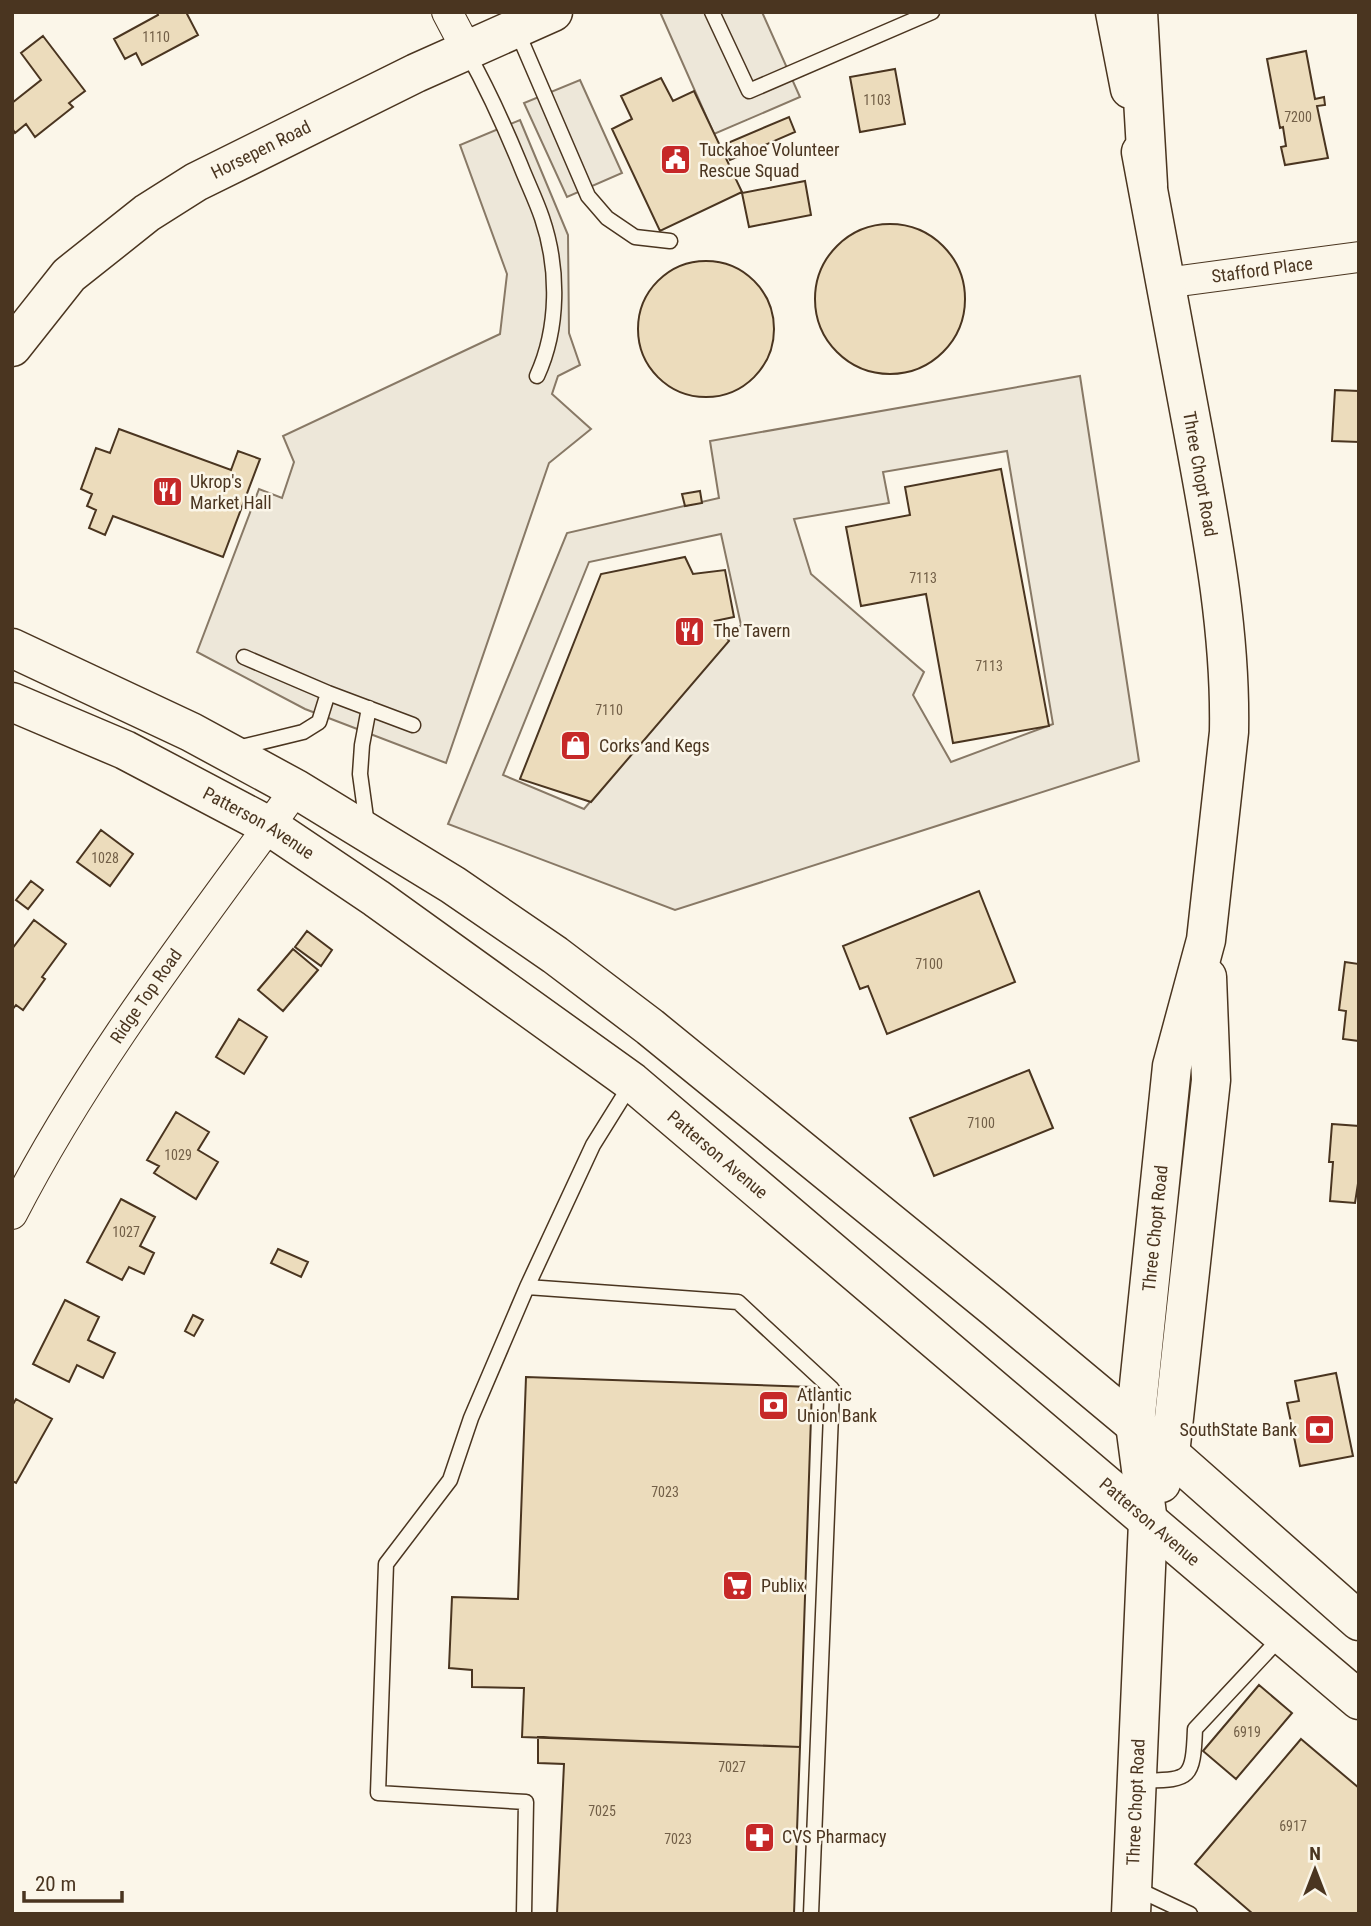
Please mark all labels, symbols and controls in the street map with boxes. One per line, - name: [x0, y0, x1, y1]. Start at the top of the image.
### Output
- house number: 1110: [142, 29, 170, 45]
- house number: 1103: [863, 92, 891, 108]
- house number: 7200: [1284, 109, 1312, 125]
- street label: Horsepen Road: [207, 116, 314, 183]
- place label: Tuckahoe Volunteer Rescue Squad: [699, 139, 840, 181]
- public building icon: Tuckahoe Volunteer Rescue Squad: [659, 143, 693, 177]
- street label: Stafford Place: [1210, 252, 1314, 287]
- street label: Three Chopt Road: [1179, 410, 1222, 538]
- place label: Ukrop's Market Hall: [190, 471, 272, 513]
- restaurant icon: Ukrop's Market Hall: [150, 475, 184, 509]
- house number: 7113: [909, 570, 937, 586]
- restaurant icon: The Tavern: [673, 614, 707, 648]
- place label: The Tavern: [713, 620, 790, 641]
- house number: 7113: [975, 658, 1003, 674]
- house number: 7110: [595, 702, 623, 718]
- shop icon: Corks and Kegs: [559, 729, 593, 763]
- place label: Corks and Kegs: [599, 735, 710, 756]
- street label: Patterson Avenue: [200, 782, 318, 863]
- house number: 1028: [91, 850, 119, 866]
- street label: Ridge Top Road: [106, 945, 186, 1047]
- house number: 7100: [915, 956, 943, 972]
- street label: Patterson Avenue: [663, 1106, 772, 1203]
- house number: 7100: [967, 1115, 995, 1131]
- house number: 1029: [164, 1147, 192, 1163]
- street label: Three Chopt Road: [1138, 1164, 1172, 1292]
- house number: 1027: [112, 1224, 140, 1240]
- place label: Atlantic Union Bank: [797, 1384, 877, 1426]
- bank icon: Atlantic Union Bank: [757, 1388, 791, 1422]
- bank icon: SouthState Bank: [1303, 1413, 1337, 1447]
- place label: SouthState Bank: [1179, 1419, 1297, 1440]
- street label: Patterson Avenue: [1095, 1473, 1204, 1570]
- house number: 7023: [651, 1484, 679, 1500]
- supermarket icon: Publix: [721, 1569, 755, 1603]
- place label: Publix: [761, 1575, 805, 1596]
- house number: 6919: [1233, 1724, 1261, 1740]
- street label: Three Chopt Road: [1122, 1738, 1149, 1866]
- house number: 7027: [718, 1759, 746, 1775]
- house number: 7025: [588, 1803, 616, 1819]
- house number: 6917: [1279, 1818, 1307, 1834]
- pharmacy icon: CVS Pharmacy: [742, 1820, 776, 1854]
- place label: CVS Pharmacy: [782, 1826, 887, 1847]
- house number: 7023: [664, 1831, 692, 1847]
- north arrow: [1280, 1835, 1350, 1905]
- text: N: [1309, 1842, 1321, 1865]
- scale bar: [24, 1860, 122, 1904]
- text: 20 m: [35, 1872, 76, 1896]

